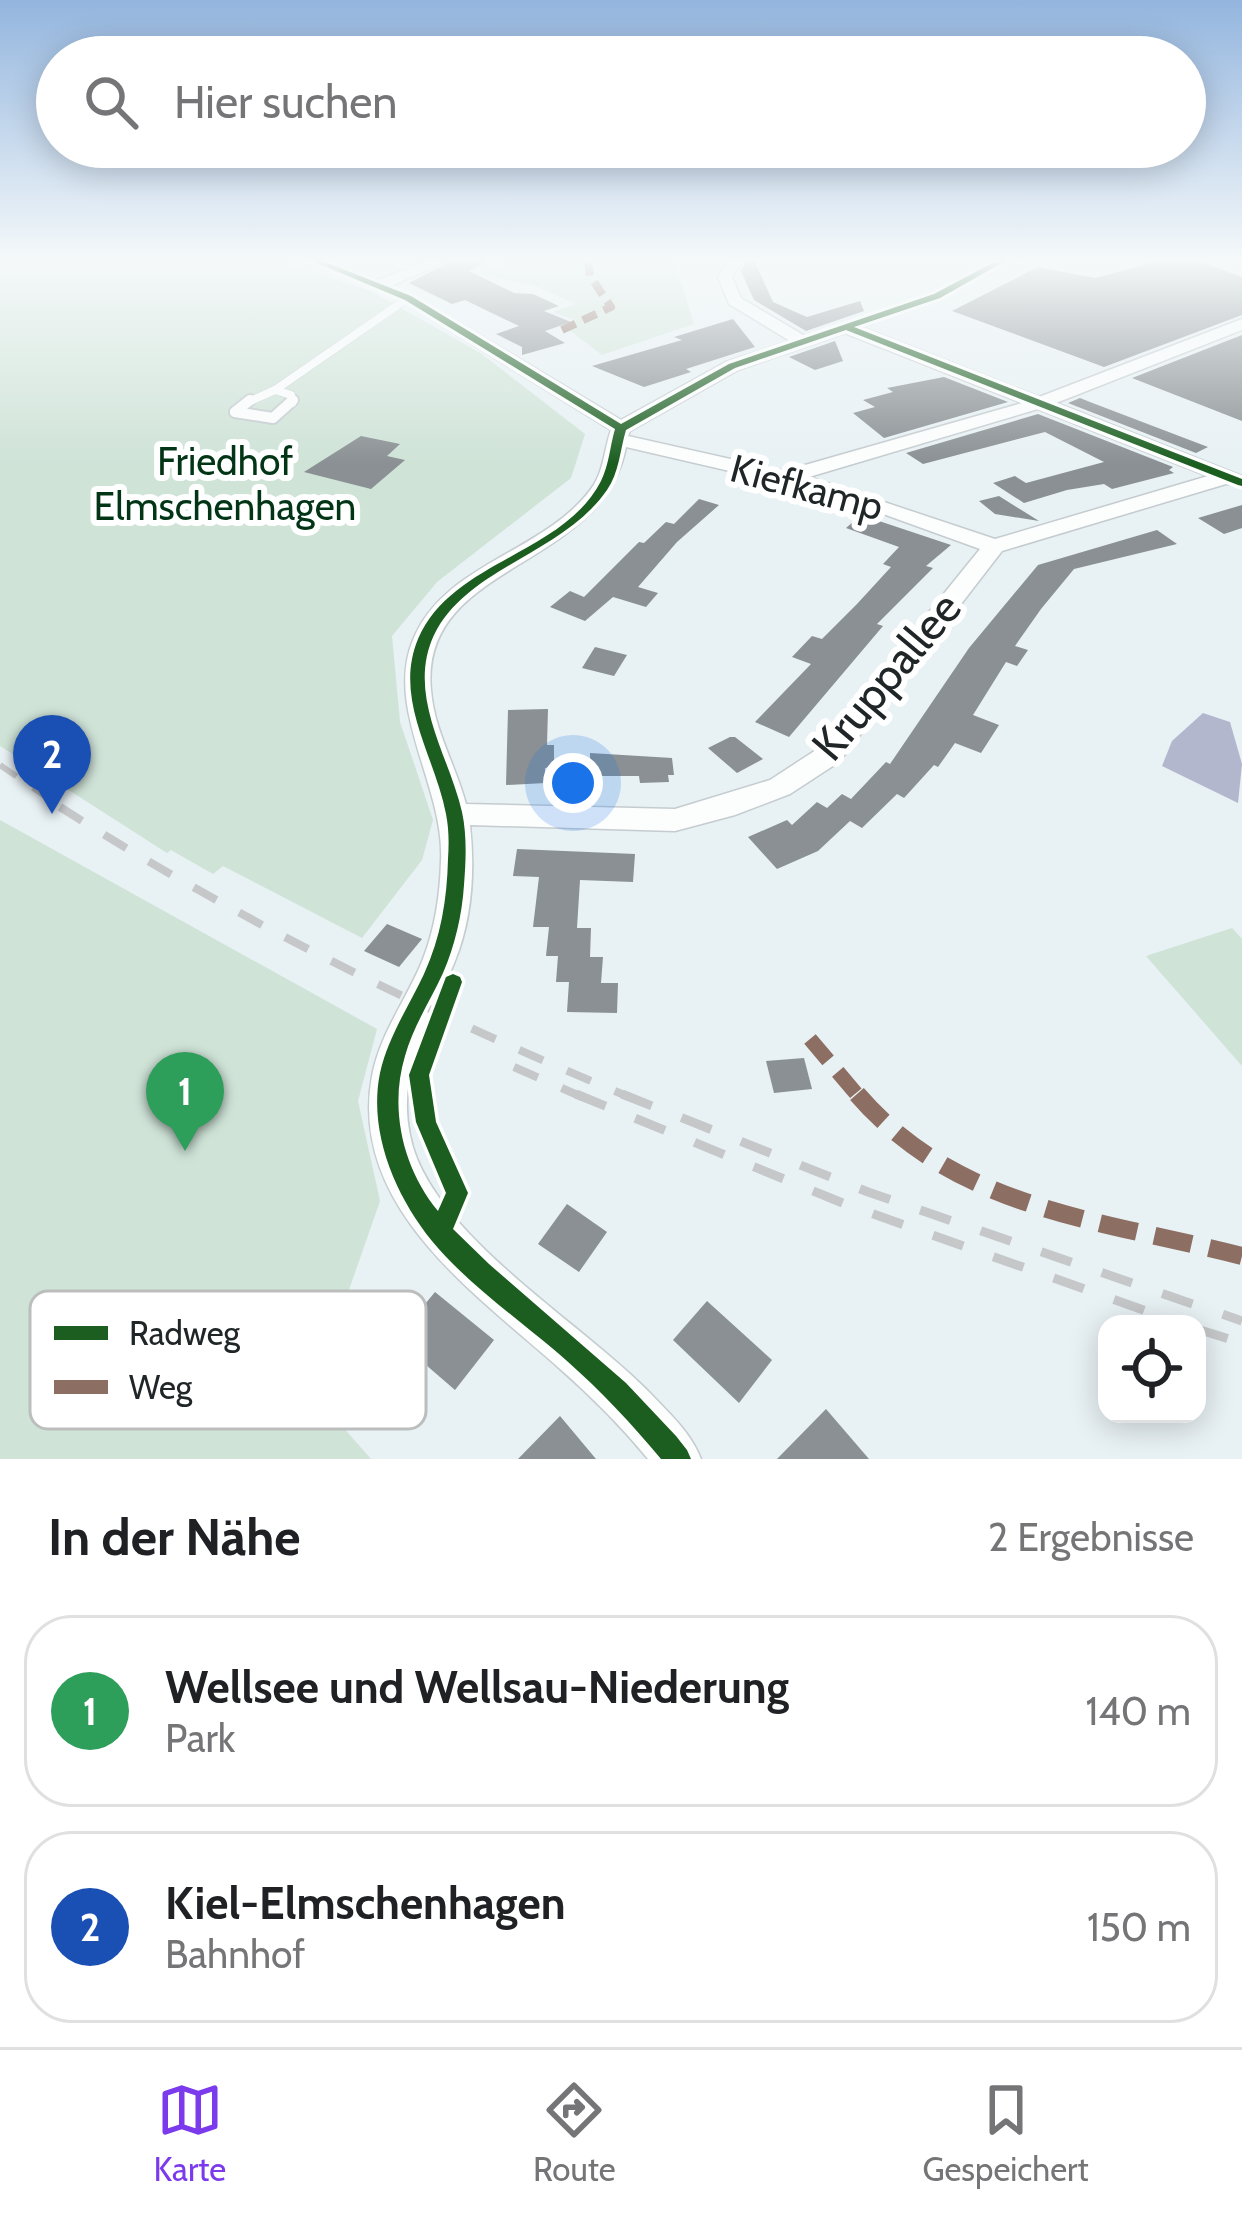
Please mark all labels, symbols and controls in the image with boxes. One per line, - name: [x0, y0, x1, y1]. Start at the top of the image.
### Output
- search box: [36, 36, 1206, 168]
- icon: search: [78, 69, 144, 135]
- text: Hier suchen: [174, 75, 398, 129]
- park label: Friedhof Elmschenhagen: [94, 437, 356, 530]
- street label: Kiefkamp: [725, 444, 889, 530]
- street label: Kruppallee: [800, 581, 972, 771]
- pin: 2: [13, 715, 91, 814]
- your location: [543, 753, 603, 813]
- pin: 1: [146, 1052, 224, 1151]
- legend: [30, 1291, 426, 1429]
- text: Radweg: [129, 1313, 241, 1353]
- map controls: [1098, 1315, 1206, 1423]
- button: locate: [1098, 1315, 1206, 1423]
- text: Weg: [129, 1367, 193, 1407]
- text: In der Nähe: [48, 1506, 301, 1568]
- text: 2 Ergebnisse: [988, 1513, 1194, 1561]
- text: Wellsee und Wellsau-Niederung: [165, 1660, 789, 1714]
- text: 1: [83, 1687, 97, 1735]
- text: 140 m: [1086, 1687, 1191, 1735]
- text: Park: [165, 1714, 235, 1762]
- text: Kiel-Elmschenhagen: [165, 1876, 566, 1930]
- text: 2: [80, 1903, 100, 1951]
- text: 150 m: [1087, 1903, 1191, 1951]
- text: Bahnhof: [165, 1930, 305, 1978]
- tab: Karte: [153, 2077, 226, 2189]
- tab: Route: [533, 2077, 616, 2189]
- tab: Gespeichert: [922, 2077, 1089, 2189]

